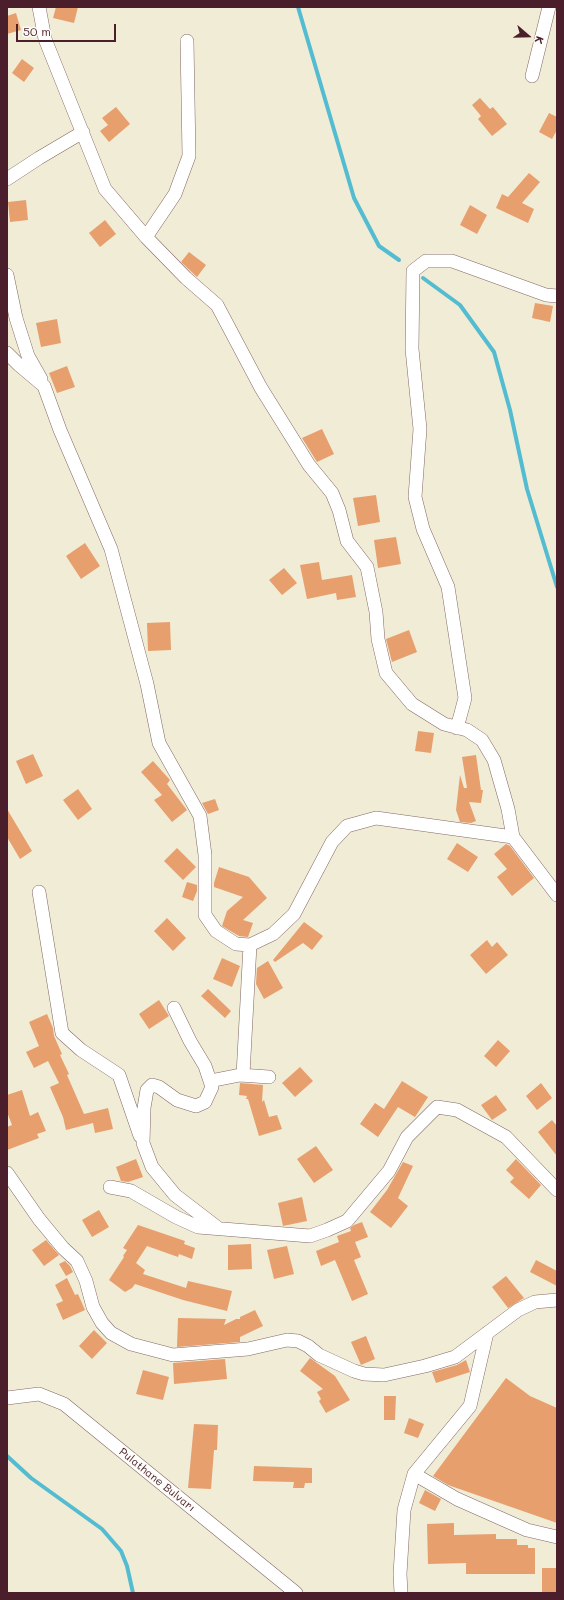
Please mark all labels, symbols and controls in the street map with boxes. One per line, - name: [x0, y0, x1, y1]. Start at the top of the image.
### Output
- scale bar: [18, 16, 118, 42]
- north arrow: [508, 16, 548, 56]
- text: 50 m: [23, 23, 51, 39]
- text: K: [531, 34, 548, 46]
- street label: Pulathane Bulvarı: [116, 1445, 198, 1515]

